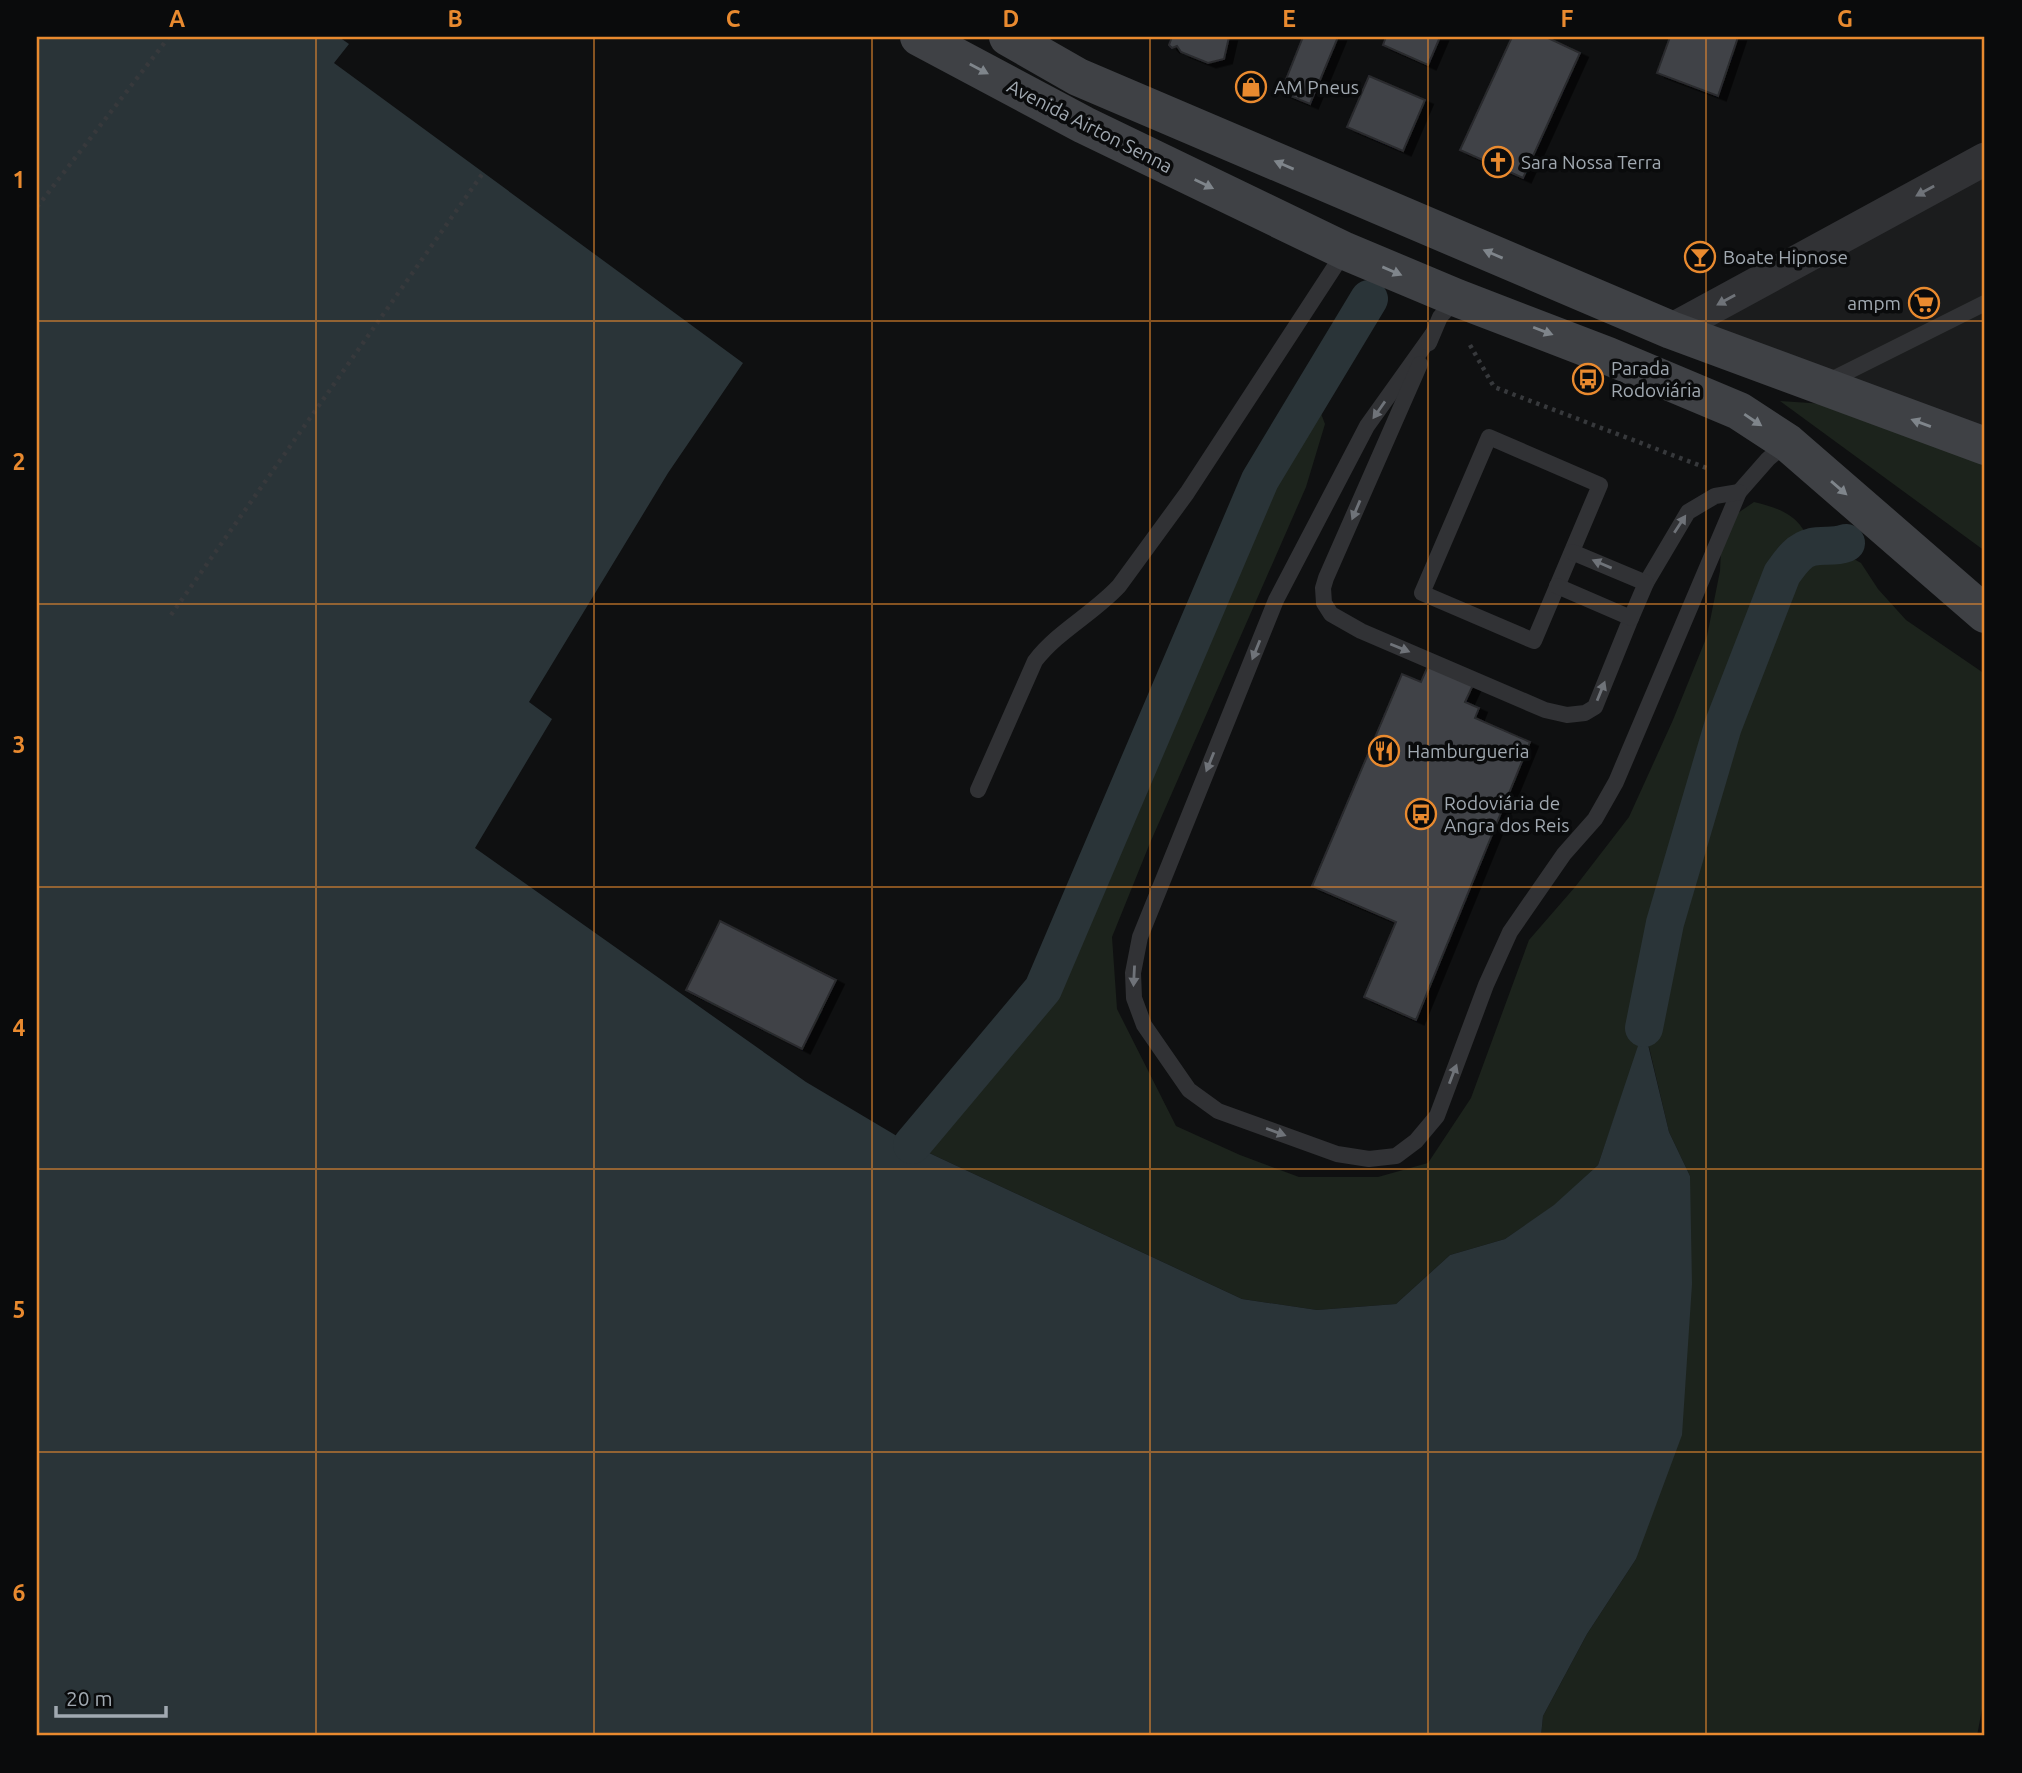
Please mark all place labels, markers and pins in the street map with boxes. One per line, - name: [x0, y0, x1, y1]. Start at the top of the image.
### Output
- shop icon: AM Pneus: [1234, 70, 1268, 104]
- place label: AM Pneus: [1274, 76, 1359, 98]
- church icon: Sara Nossa Terra: [1481, 145, 1515, 179]
- place label: Sara Nossa Terra: [1521, 151, 1662, 173]
- bar icon: Boate Hipnose: [1683, 240, 1717, 274]
- place label: Boate Hipnose: [1723, 246, 1848, 268]
- supermarket icon: ampm: [1907, 286, 1941, 320]
- place label: ampm: [1847, 292, 1901, 314]
- place label: Parada Rodoviária: [1611, 357, 1701, 401]
- bus stop icon: Parada Rodoviária: [1571, 362, 1605, 396]
- restaurant icon: Hamburgueria: [1367, 734, 1401, 768]
- place label: Hamburgueria: [1407, 740, 1529, 762]
- place label: Rodoviária de Angra dos Reis: [1444, 792, 1569, 836]
- bus stop icon: Rodoviária de Angra dos Reis: [1404, 797, 1438, 831]

